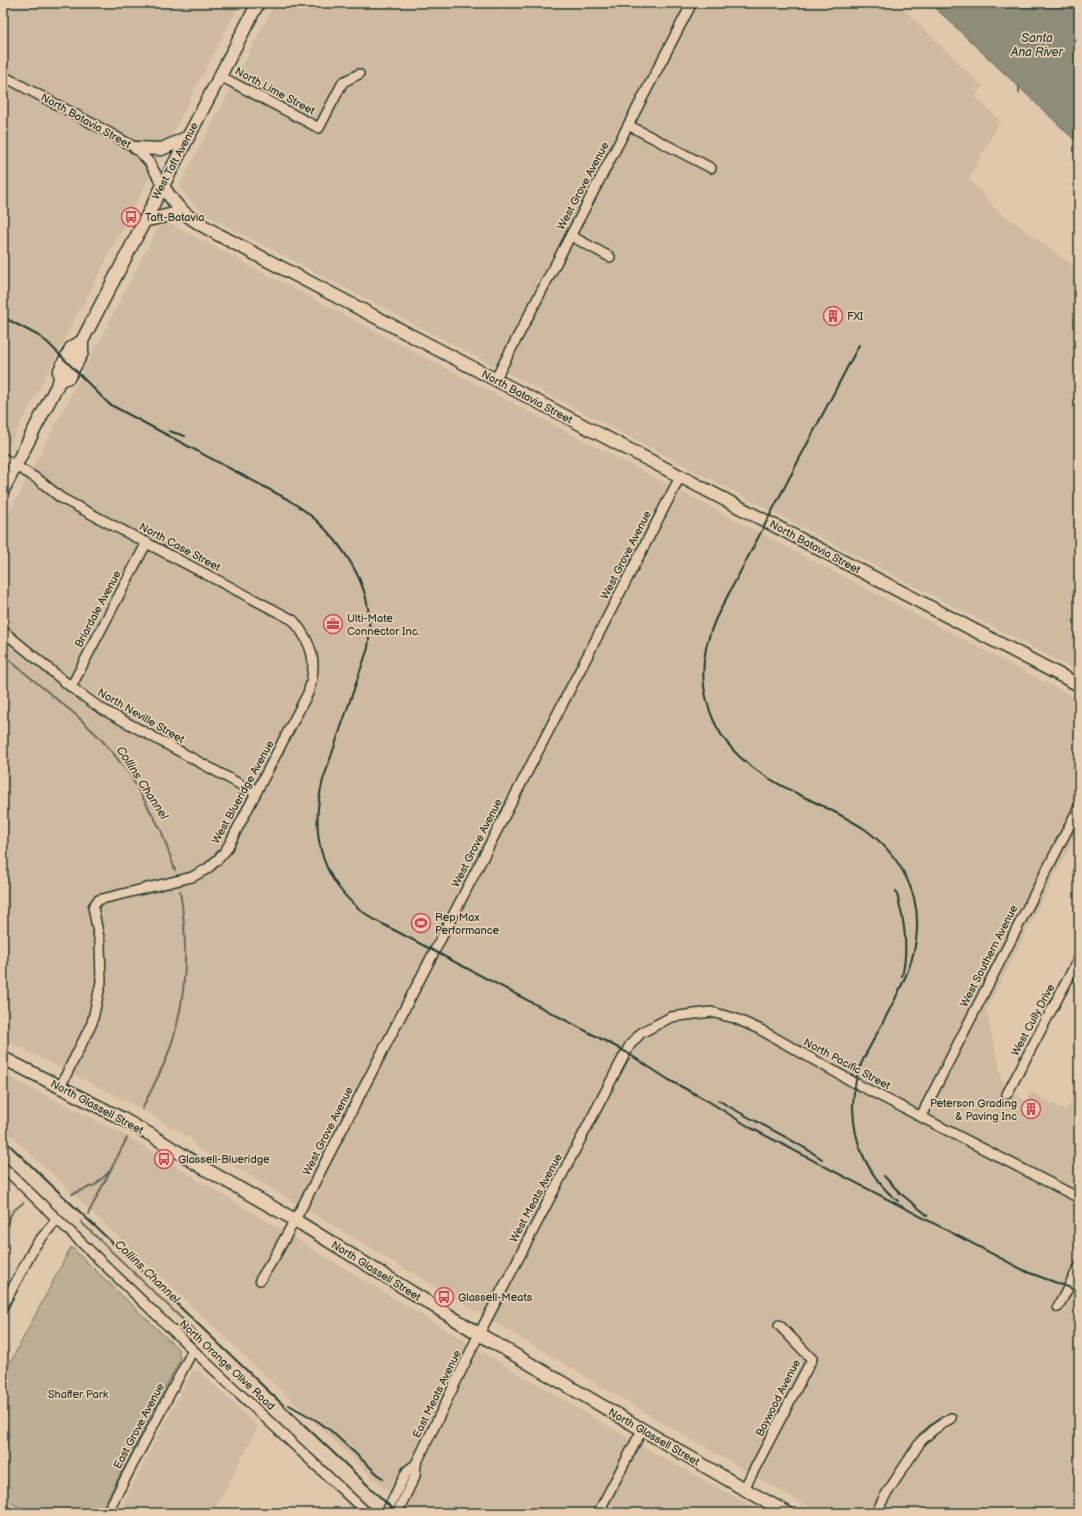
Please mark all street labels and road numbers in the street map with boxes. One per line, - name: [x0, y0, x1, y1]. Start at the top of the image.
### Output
- street label: North Lime Street: [233, 64, 318, 118]
- street label: North Batavia Street: [39, 91, 134, 151]
- street label: West Taft Avenue: [149, 120, 201, 202]
- street label: West Grove Avenue: [554, 140, 612, 232]
- street label: North Batavia Street: [479, 368, 575, 427]
- street label: West Grove Avenue: [598, 508, 654, 601]
- street label: North Batavia Street: [767, 518, 863, 577]
- street label: North Case Street: [137, 520, 223, 574]
- street label: Briardale Avenue: [72, 568, 124, 650]
- street label: North Neville Street: [95, 686, 187, 746]
- street label: West Blueridge Avenue: [209, 738, 277, 846]
- street label: West Grove Avenue: [449, 796, 505, 889]
- street label: West Southern Avenue: [958, 903, 1021, 1009]
- street label: West Cully Drive: [1009, 981, 1058, 1058]
- street label: North Pacific Street: [801, 1036, 893, 1093]
- street label: North Glassell Street: [48, 1077, 146, 1137]
- street label: West Grove Avenue: [300, 1084, 356, 1177]
- street label: West Meats Avenue: [507, 1151, 565, 1245]
- street label: North Glassell Street: [329, 1238, 424, 1304]
- street label: North Orange Olive Road: [177, 1317, 277, 1413]
- street label: East Meats Avenue: [410, 1348, 464, 1440]
- street label: Baywood Avenue: [753, 1357, 803, 1439]
- street label: East Grove Avenue: [111, 1381, 167, 1471]
- street label: North Glassell Street: [606, 1406, 702, 1469]

